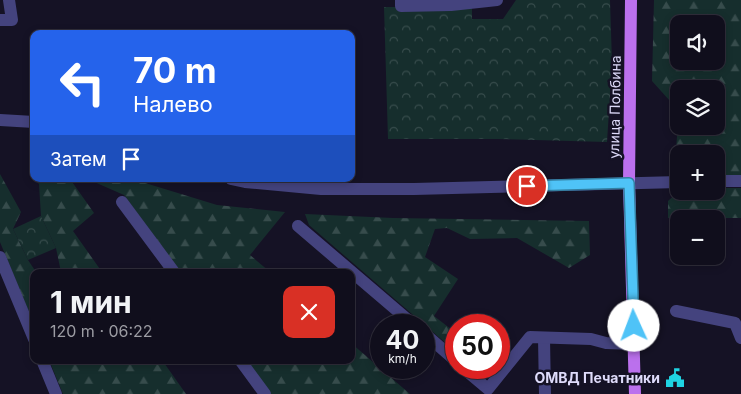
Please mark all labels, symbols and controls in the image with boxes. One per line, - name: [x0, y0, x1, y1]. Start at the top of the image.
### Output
- map controls: [670, 15, 725, 265]
- button: sound: [670, 15, 725, 70]
- text: 70 m: [133, 49, 217, 91]
- icon: left: [50, 50, 115, 115]
- street label: улица Полбина: [605, 55, 624, 159]
- button: layers: [670, 80, 725, 135]
- text: Налево: [133, 91, 213, 117]
- icon: arrive: [117, 145, 145, 173]
- button: +: [670, 145, 725, 200]
- text: Затем: [50, 148, 107, 171]
- pin: [506, 165, 548, 207]
- icon: arrive: [513, 172, 541, 200]
- button: −: [670, 210, 725, 265]
- text: 1 мин: [50, 284, 132, 320]
- button: close: [283, 286, 335, 338]
- position arrow: [607, 299, 659, 351]
- speed limit sign: 50: [445, 314, 510, 379]
- text: 120 m · 06:22: [50, 321, 153, 341]
- text: 40: [386, 325, 419, 355]
- text: km/h: [388, 351, 417, 366]
- public building icon: ОМВД Печатники: [664, 367, 686, 389]
- place label: ОМВД Печатники: [534, 369, 660, 386]

